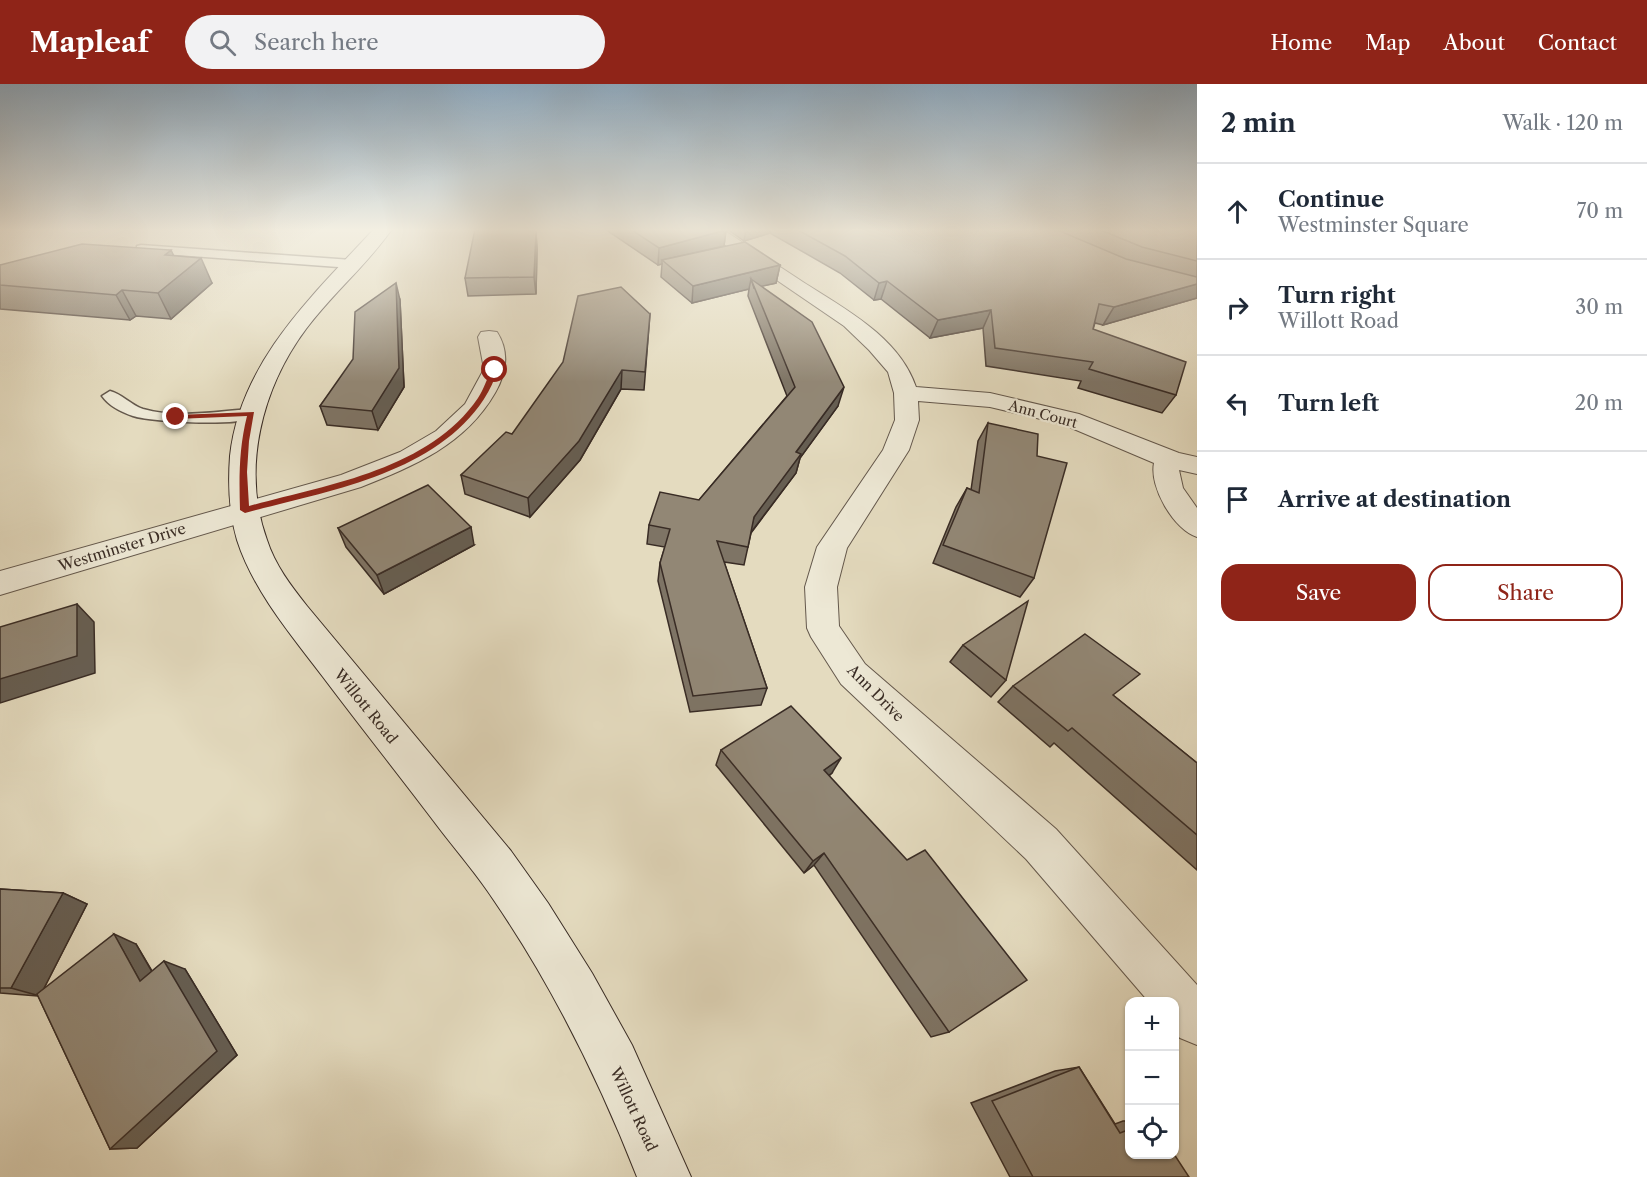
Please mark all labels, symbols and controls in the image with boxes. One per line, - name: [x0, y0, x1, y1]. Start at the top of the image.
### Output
- search box: [185, 15, 605, 69]
- text: Mapleaf: [30, 25, 149, 59]
- icon: search: [206, 26, 239, 59]
- text: Search here: [254, 29, 379, 56]
- text: Home: [1271, 30, 1332, 55]
- text: Map: [1365, 30, 1410, 55]
- text: About: [1443, 30, 1505, 55]
- text: Contact: [1538, 30, 1617, 55]
- text: 2 min: [1221, 107, 1296, 139]
- text: Walk · 120 m: [1502, 111, 1623, 135]
- text: Continue: [1278, 186, 1384, 213]
- icon: ahead: [1221, 195, 1254, 228]
- text: 70 m: [1577, 199, 1623, 223]
- text: Westminster Square: [1278, 213, 1469, 237]
- text: Turn right: [1278, 282, 1396, 309]
- icon: right: [1221, 291, 1254, 324]
- text: 30 m: [1575, 295, 1623, 319]
- text: Willott Road: [1278, 309, 1399, 333]
- route start: [481, 356, 507, 382]
- icon: left: [1221, 387, 1254, 420]
- text: Turn left: [1278, 390, 1379, 417]
- text: 20 m: [1575, 391, 1623, 415]
- street label: Ann Court: [1006, 396, 1079, 432]
- route end: [162, 403, 188, 429]
- icon: arrive: [1221, 483, 1254, 516]
- text: Arrive at destination: [1278, 486, 1511, 513]
- street label: Westminster Drive: [55, 519, 188, 576]
- button: Save: [1221, 564, 1416, 621]
- button: Share: [1428, 564, 1623, 621]
- street label: Ann Drive: [843, 660, 908, 725]
- street label: Willott Road: [329, 664, 402, 747]
- map controls: [1125, 997, 1179, 1159]
- button: +: [1125, 997, 1179, 1051]
- button: −: [1125, 1051, 1179, 1105]
- street label: Willott Road: [606, 1063, 662, 1154]
- button: locate: [1125, 1105, 1179, 1159]

